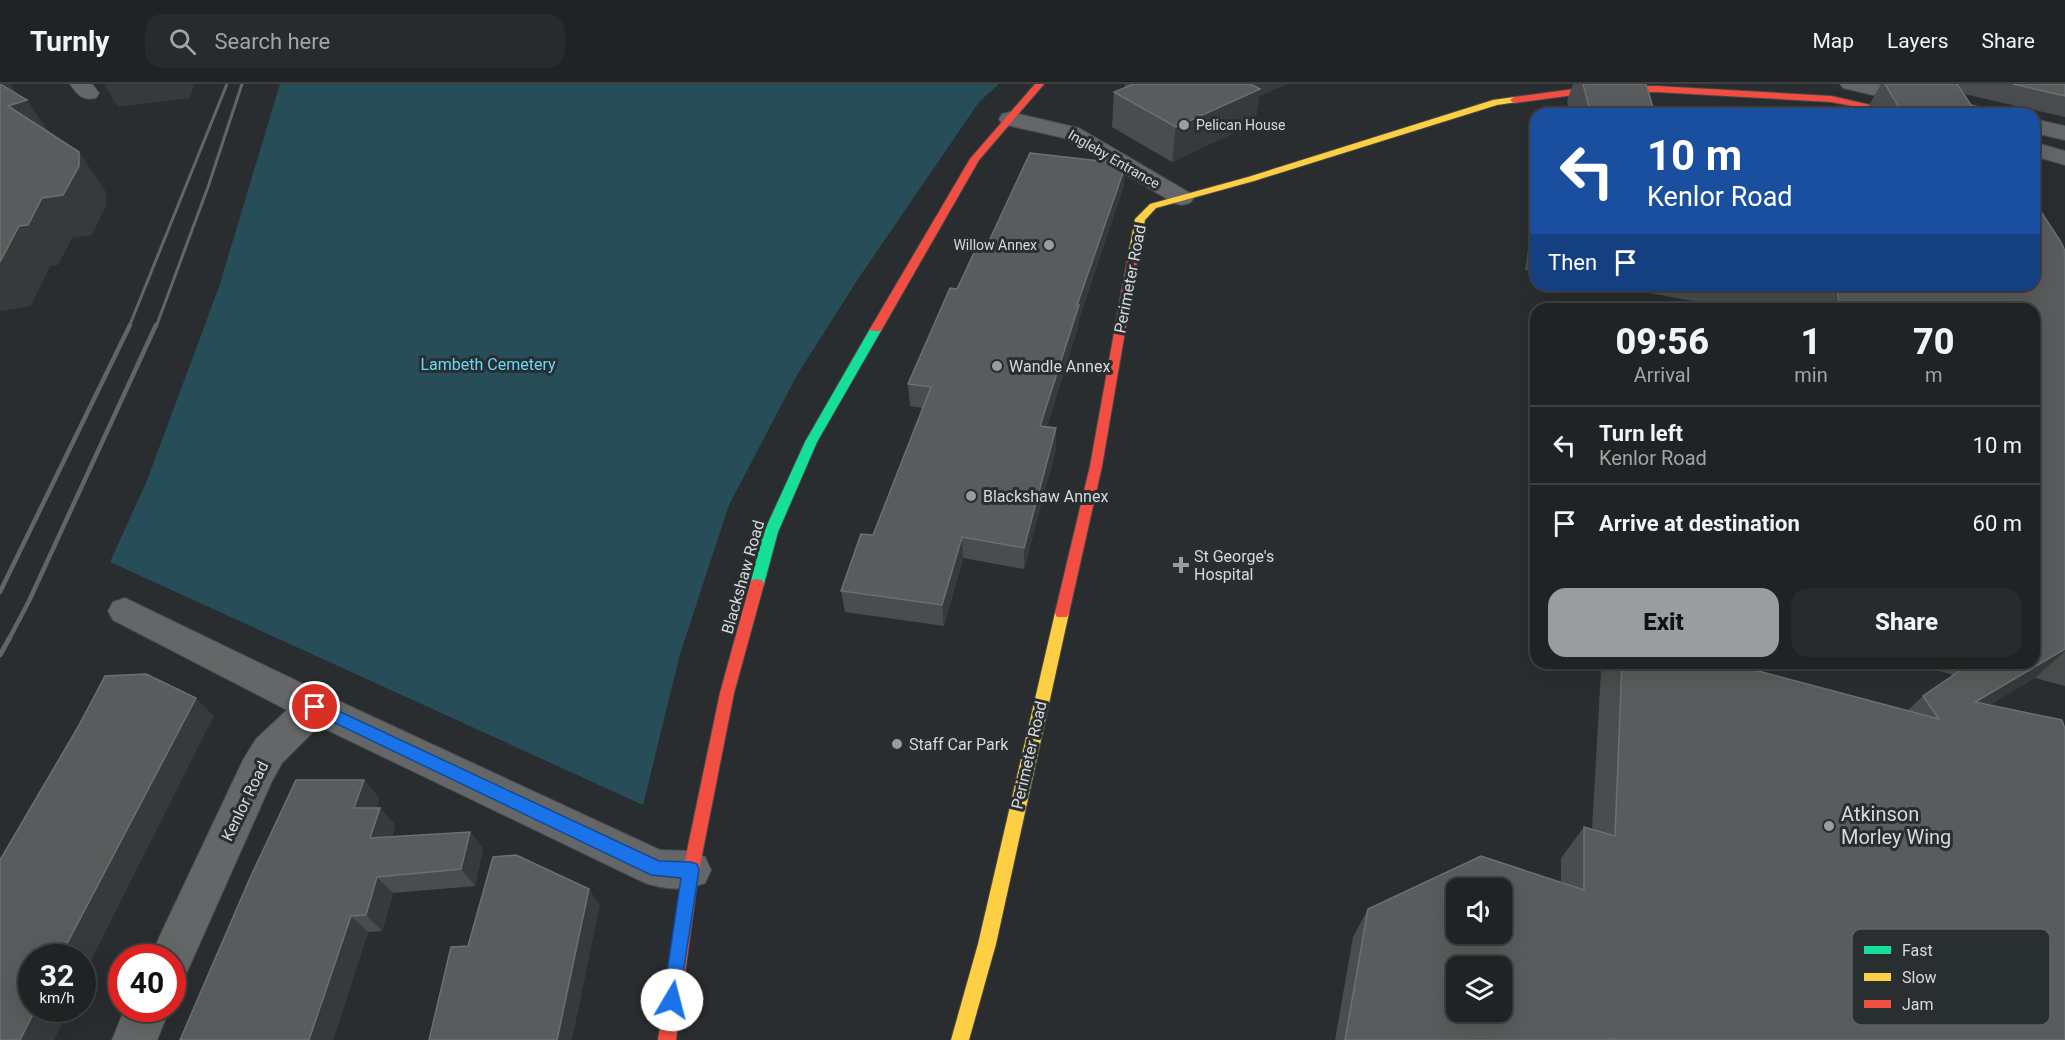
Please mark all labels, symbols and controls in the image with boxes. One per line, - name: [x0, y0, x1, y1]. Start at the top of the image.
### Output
- search box: [145, 14, 565, 68]
- text: Turnly: [30, 25, 109, 58]
- icon: search: [166, 25, 199, 58]
- text: Search here: [214, 29, 330, 54]
- text: Map: [1812, 29, 1854, 53]
- text: Layers: [1887, 29, 1948, 53]
- text: Share: [1981, 29, 2035, 53]
- place label: Pelican House: [1196, 117, 1285, 133]
- marker: Pelican House: [1177, 118, 1191, 132]
- street label: Ingleby Entrance: [1065, 126, 1163, 192]
- text: 10 m: [1647, 131, 1742, 180]
- icon: left: [1548, 132, 1626, 210]
- text: Kenlor Road: [1647, 181, 1793, 213]
- street label: Perimeter Road: [1110, 223, 1150, 335]
- place label: Willow Annex: [953, 237, 1037, 253]
- marker: Willow Annex: [1042, 238, 1056, 252]
- icon: arrive: [1609, 246, 1642, 279]
- text: Then: [1548, 250, 1597, 275]
- text: 09:56: [1615, 321, 1709, 363]
- text: 1: [1801, 321, 1821, 363]
- text: 70: [1913, 321, 1955, 363]
- park label: Lambeth Cemetery: [420, 355, 556, 374]
- place label: Wandle Annex: [1009, 357, 1110, 376]
- marker: Wandle Annex: [990, 359, 1004, 373]
- text: Arrival: [1634, 363, 1691, 387]
- text: min: [1794, 363, 1828, 387]
- text: m: [1925, 363, 1943, 387]
- text: Turn left: [1599, 421, 1683, 446]
- icon: left: [1548, 429, 1581, 462]
- text: 10 m: [1973, 433, 2022, 458]
- text: Kenlor Road: [1599, 446, 1707, 470]
- place label: Blackshaw Annex: [983, 487, 1108, 506]
- marker: Blackshaw Annex: [964, 489, 978, 503]
- icon: arrive: [1548, 507, 1581, 540]
- text: Arrive at destination: [1599, 511, 1800, 536]
- text: 60 m: [1973, 511, 2022, 536]
- street label: Blackshaw Road: [718, 518, 768, 636]
- place label: St George's Hospital: [1194, 547, 1274, 584]
- marker: St George's Hospital: [1172, 556, 1190, 574]
- button: Exit: [1548, 588, 1779, 657]
- button: Share: [1791, 588, 2022, 657]
- pin: [289, 681, 340, 732]
- icon: arrive: [298, 690, 331, 723]
- street label: Perimeter Road: [1007, 699, 1051, 811]
- place label: Staff Car Park: [909, 735, 1009, 754]
- marker: Staff Car Park: [890, 737, 904, 751]
- street label: Kenlor Road: [218, 758, 272, 844]
- place label: Atkinson Morley Wing: [1841, 802, 1951, 849]
- marker: Atkinson Morley Wing: [1822, 819, 1836, 833]
- map controls: [1446, 878, 1512, 1022]
- button: sound: [1446, 878, 1512, 944]
- legend: [1852, 929, 2050, 1025]
- text: Fast: [1902, 941, 1933, 960]
- speed limit sign: 40: [108, 944, 186, 1022]
- button: layers: [1446, 956, 1512, 1022]
- text: 32: [40, 958, 74, 993]
- position arrow: [640, 968, 704, 1032]
- text: Slow: [1902, 968, 1937, 987]
- text: km/h: [39, 989, 75, 1007]
- text: Jam: [1902, 995, 1934, 1014]

